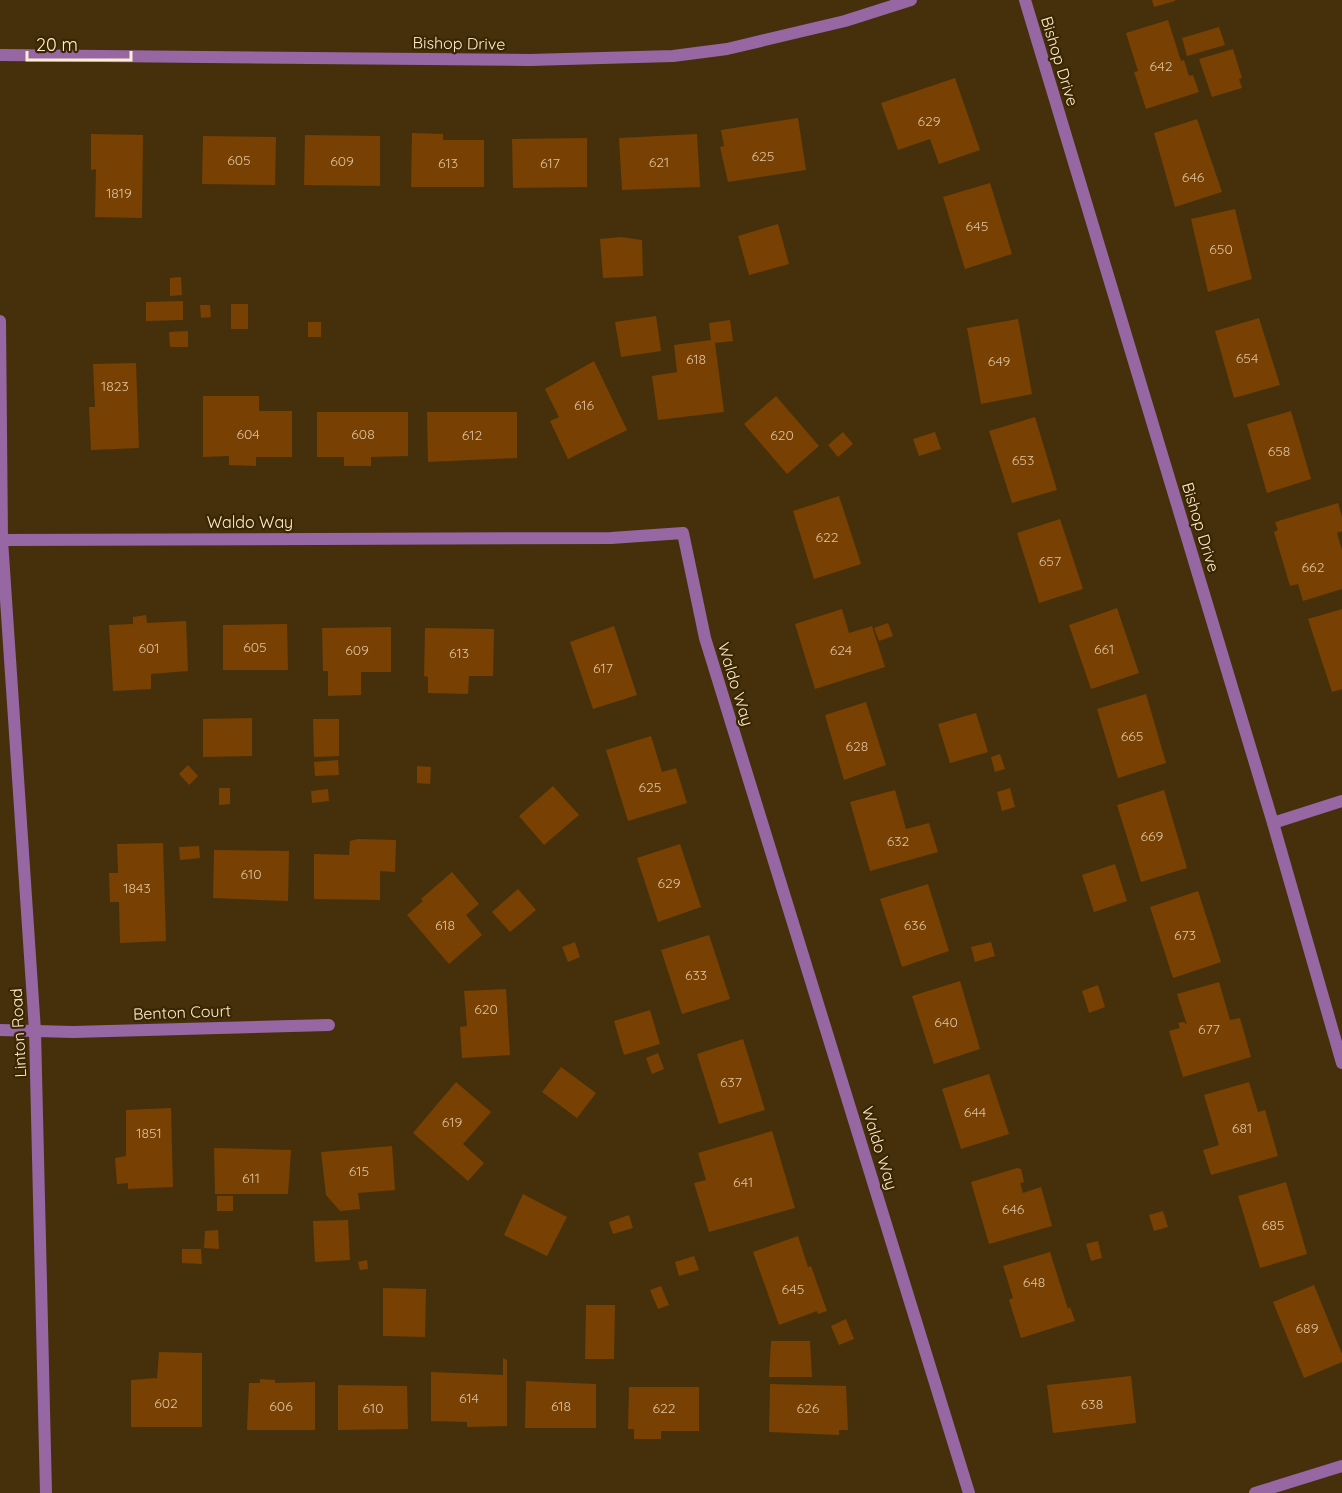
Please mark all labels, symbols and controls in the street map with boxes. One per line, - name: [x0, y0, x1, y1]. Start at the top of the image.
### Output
- street label: Bishop Drive: [1037, 14, 1083, 108]
- scale bar: [27, 24, 130, 62]
- street label: Bishop Drive: [412, 32, 506, 54]
- text: 20 m: [36, 33, 78, 56]
- house number: 642: [1150, 57, 1173, 75]
- house number: 629: [917, 112, 941, 130]
- house number: 625: [752, 147, 774, 165]
- house number: 605: [227, 151, 251, 169]
- house number: 609: [330, 152, 354, 170]
- house number: 621: [649, 153, 669, 171]
- house number: 613: [438, 154, 458, 172]
- house number: 617: [540, 154, 560, 172]
- house number: 646: [1182, 168, 1205, 186]
- house number: 1819: [106, 184, 132, 202]
- house number: 645: [966, 217, 988, 235]
- house number: 650: [1209, 240, 1233, 258]
- house number: 654: [1236, 349, 1258, 367]
- house number: 618: [686, 350, 706, 368]
- house number: 649: [988, 352, 1011, 370]
- house number: 1823: [101, 377, 129, 395]
- house number: 616: [574, 396, 595, 414]
- house number: 604: [236, 425, 260, 443]
- house number: 608: [351, 425, 375, 443]
- house number: 612: [462, 426, 482, 444]
- house number: 620: [770, 426, 794, 444]
- house number: 658: [1268, 442, 1290, 460]
- house number: 653: [1012, 451, 1034, 469]
- street label: Bishop Drive: [1178, 480, 1224, 574]
- street label: Waldo Way: [207, 512, 293, 532]
- house number: 622: [815, 528, 839, 546]
- house number: 657: [1039, 552, 1061, 570]
- house number: 662: [1302, 558, 1325, 576]
- house number: 605: [243, 638, 267, 656]
- house number: 601: [138, 639, 160, 657]
- street label: Waldo Way: [714, 640, 758, 728]
- house number: 661: [1094, 640, 1114, 658]
- house number: 609: [345, 641, 369, 659]
- house number: 624: [830, 641, 852, 659]
- house number: 613: [449, 644, 469, 662]
- house number: 617: [593, 659, 613, 677]
- house number: 665: [1121, 727, 1143, 745]
- house number: 628: [846, 737, 868, 755]
- house number: 625: [639, 778, 661, 796]
- house number: 669: [1141, 827, 1164, 845]
- house number: 632: [887, 832, 910, 850]
- house number: 610: [241, 865, 261, 883]
- house number: 629: [657, 874, 681, 892]
- house number: 1843: [123, 879, 151, 897]
- house number: 618: [435, 916, 455, 934]
- house number: 636: [904, 916, 927, 934]
- house number: 673: [1174, 926, 1196, 944]
- house number: 633: [685, 966, 707, 984]
- street label: Linton Road: [6, 988, 30, 1078]
- street label: Benton Court: [133, 1000, 231, 1024]
- house number: 620: [474, 1000, 498, 1018]
- house number: 640: [934, 1013, 958, 1031]
- house number: 677: [1198, 1020, 1220, 1038]
- house number: 637: [720, 1073, 742, 1091]
- house number: 644: [964, 1103, 986, 1121]
- street label: Waldo Way: [858, 1104, 902, 1192]
- house number: 619: [442, 1113, 462, 1131]
- house number: 681: [1232, 1119, 1252, 1137]
- house number: 1851: [136, 1124, 162, 1142]
- house number: 615: [349, 1162, 369, 1180]
- house number: 611: [242, 1169, 260, 1187]
- house number: 641: [733, 1173, 753, 1191]
- house number: 646: [1002, 1200, 1025, 1218]
- house number: 685: [1262, 1216, 1284, 1234]
- house number: 648: [1023, 1273, 1045, 1291]
- house number: 645: [782, 1280, 804, 1298]
- house number: 689: [1296, 1319, 1319, 1337]
- house number: 614: [459, 1389, 479, 1407]
- house number: 602: [154, 1394, 178, 1412]
- house number: 638: [1081, 1395, 1103, 1413]
- house number: 606: [269, 1397, 293, 1415]
- house number: 618: [551, 1397, 571, 1415]
- house number: 610: [363, 1399, 383, 1417]
- house number: 622: [652, 1399, 676, 1417]
- house number: 626: [797, 1399, 820, 1417]

